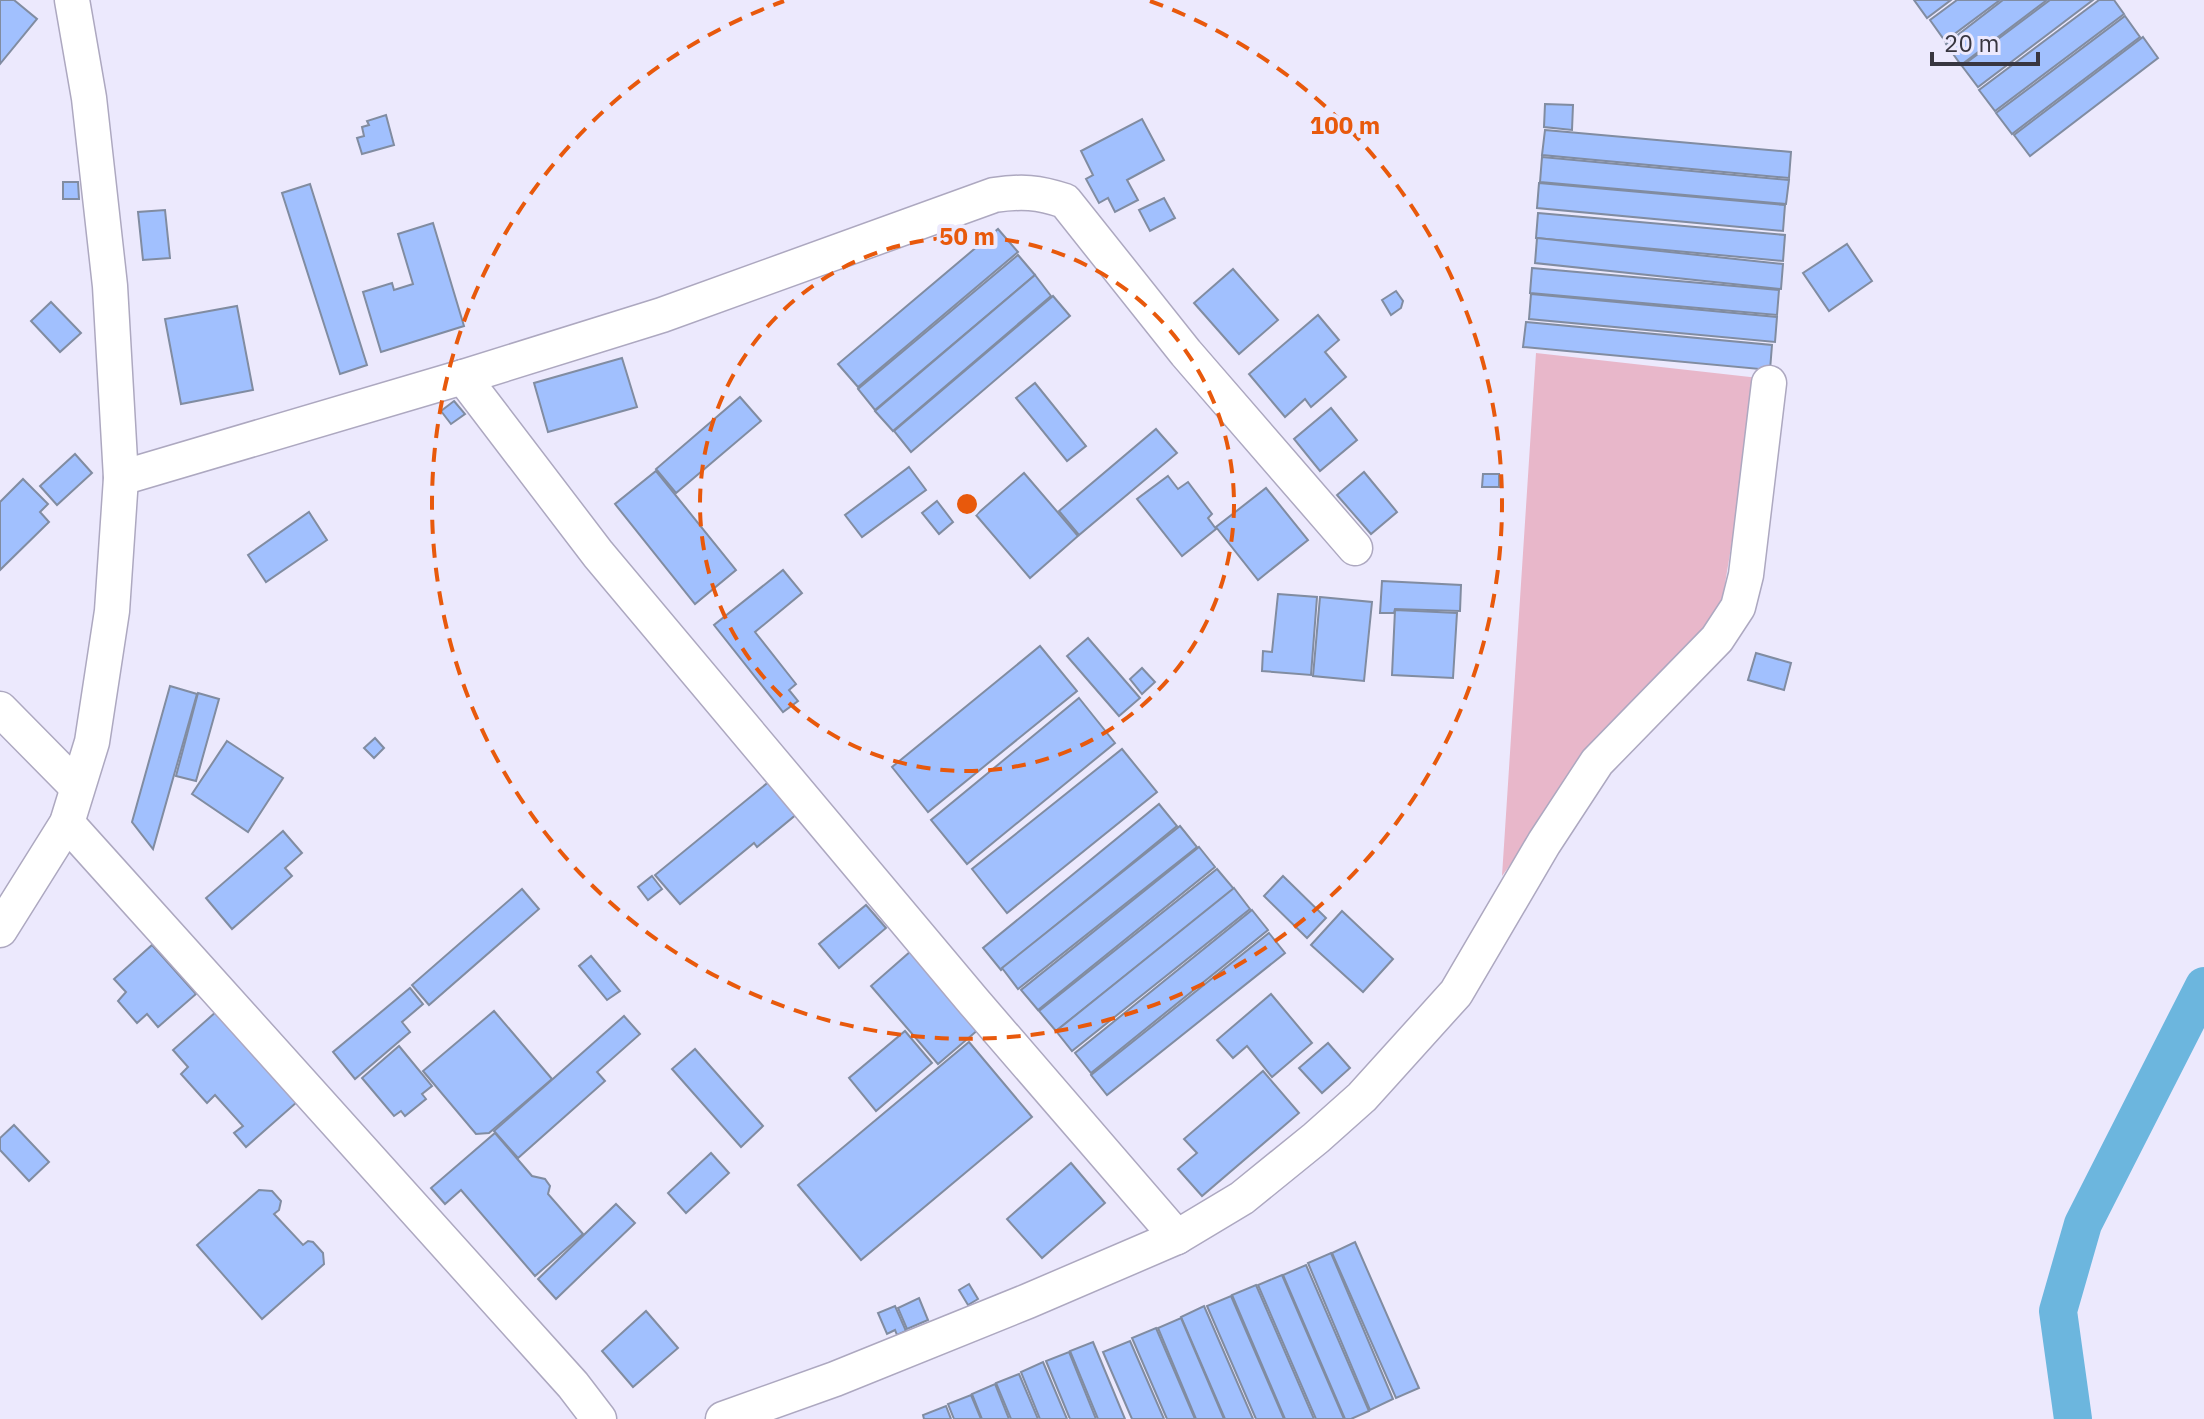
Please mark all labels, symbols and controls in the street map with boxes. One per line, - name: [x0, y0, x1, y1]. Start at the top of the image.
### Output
- scale bar: [1932, 16, 2038, 66]
- text: 20 m: [1944, 27, 1999, 59]
- text: 100 m: [1310, 109, 1380, 141]
- text: 50 m: [939, 220, 995, 252]
- centre of rings: [953, 490, 981, 518]

